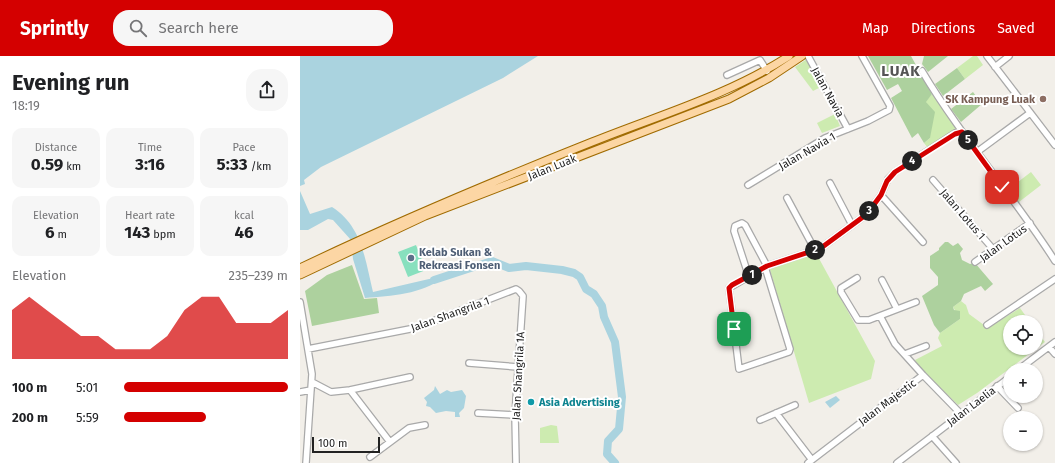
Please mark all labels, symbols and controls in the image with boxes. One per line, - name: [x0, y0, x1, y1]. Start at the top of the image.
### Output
- search box: [113, 10, 393, 46]
- text: Sprintly: [20, 17, 89, 40]
- icon: search: [127, 17, 149, 39]
- text: Search here: [159, 19, 239, 37]
- text: Map: [862, 20, 889, 37]
- text: Directions: [911, 20, 975, 37]
- text: Saved: [997, 20, 1035, 37]
- district label: LUAK: [881, 62, 921, 80]
- street label: Jalan Navia: [808, 65, 847, 120]
- text: Evening run: [12, 69, 129, 96]
- button: share: [246, 69, 288, 111]
- place label: SK Kampung Luak: [945, 93, 1036, 106]
- marker: SK Kampung Luak: [1038, 94, 1048, 104]
- text: 18:19: [12, 98, 40, 113]
- street label: Jalan Navia 1: [777, 130, 838, 173]
- pin: 5: [958, 130, 978, 150]
- text: 5: [965, 133, 971, 146]
- text: Distance: [35, 141, 77, 154]
- text: Time: [138, 141, 162, 154]
- text: Pace: [233, 141, 255, 154]
- pin: 4: [902, 151, 922, 171]
- street label: Jalan Luak: [526, 152, 579, 183]
- text: 0.59: [31, 154, 63, 175]
- text: 3:16: [135, 154, 165, 175]
- text: 5:33: [217, 154, 248, 175]
- text: 4: [909, 154, 915, 167]
- text: km: [63, 160, 81, 173]
- text: /km: [248, 160, 271, 173]
- pin: [985, 170, 1019, 204]
- icon: check: [991, 176, 1013, 198]
- street label: Jalan Lotus 1: [937, 186, 988, 242]
- pin: 3: [859, 201, 879, 221]
- text: 3: [866, 204, 872, 217]
- text: Elevation: [33, 209, 79, 222]
- text: Heart rate: [125, 209, 175, 222]
- text: kcal: [234, 209, 254, 222]
- text: 6: [45, 222, 55, 243]
- text: 143: [124, 222, 150, 243]
- text: 46: [234, 222, 254, 243]
- street label: Jalan Lotus: [977, 222, 1029, 265]
- text: m: [55, 228, 67, 241]
- text: bpm: [150, 228, 176, 241]
- pin: 2: [805, 240, 825, 260]
- text: 2: [812, 243, 818, 256]
- place label: Kelab Sukan & Rekreasi Fonsen: [419, 246, 500, 272]
- marker: Kelab Sukan & Rekreasi Fonsen: [406, 253, 416, 263]
- pin: 1: [742, 265, 762, 285]
- text: Elevation: [12, 268, 66, 283]
- text: 235–239 m: [229, 268, 288, 283]
- text: 1: [749, 268, 755, 281]
- street label: Jalan Shangrila 1: [409, 294, 491, 335]
- pin: [717, 312, 751, 346]
- map controls: [1003, 315, 1043, 451]
- button: locate: [1003, 315, 1043, 355]
- icon: arrive: [723, 318, 745, 340]
- street label: Jalan Shangrila 1A: [510, 331, 527, 421]
- button: +: [1003, 363, 1043, 403]
- street label: Jalan Majestic: [856, 377, 919, 428]
- text: 100 m: [12, 380, 47, 395]
- text: 5:01: [76, 380, 98, 395]
- street label: Jalan Laelia: [944, 384, 998, 429]
- place label: Asia Advertising: [538, 396, 621, 409]
- marker: Asia Advertising: [526, 397, 536, 407]
- text: 200 m: [12, 410, 48, 425]
- text: 5:59: [76, 410, 99, 425]
- button: −: [1003, 411, 1043, 451]
- scale bar: [312, 435, 380, 454]
- text: 100 m: [318, 437, 347, 450]

